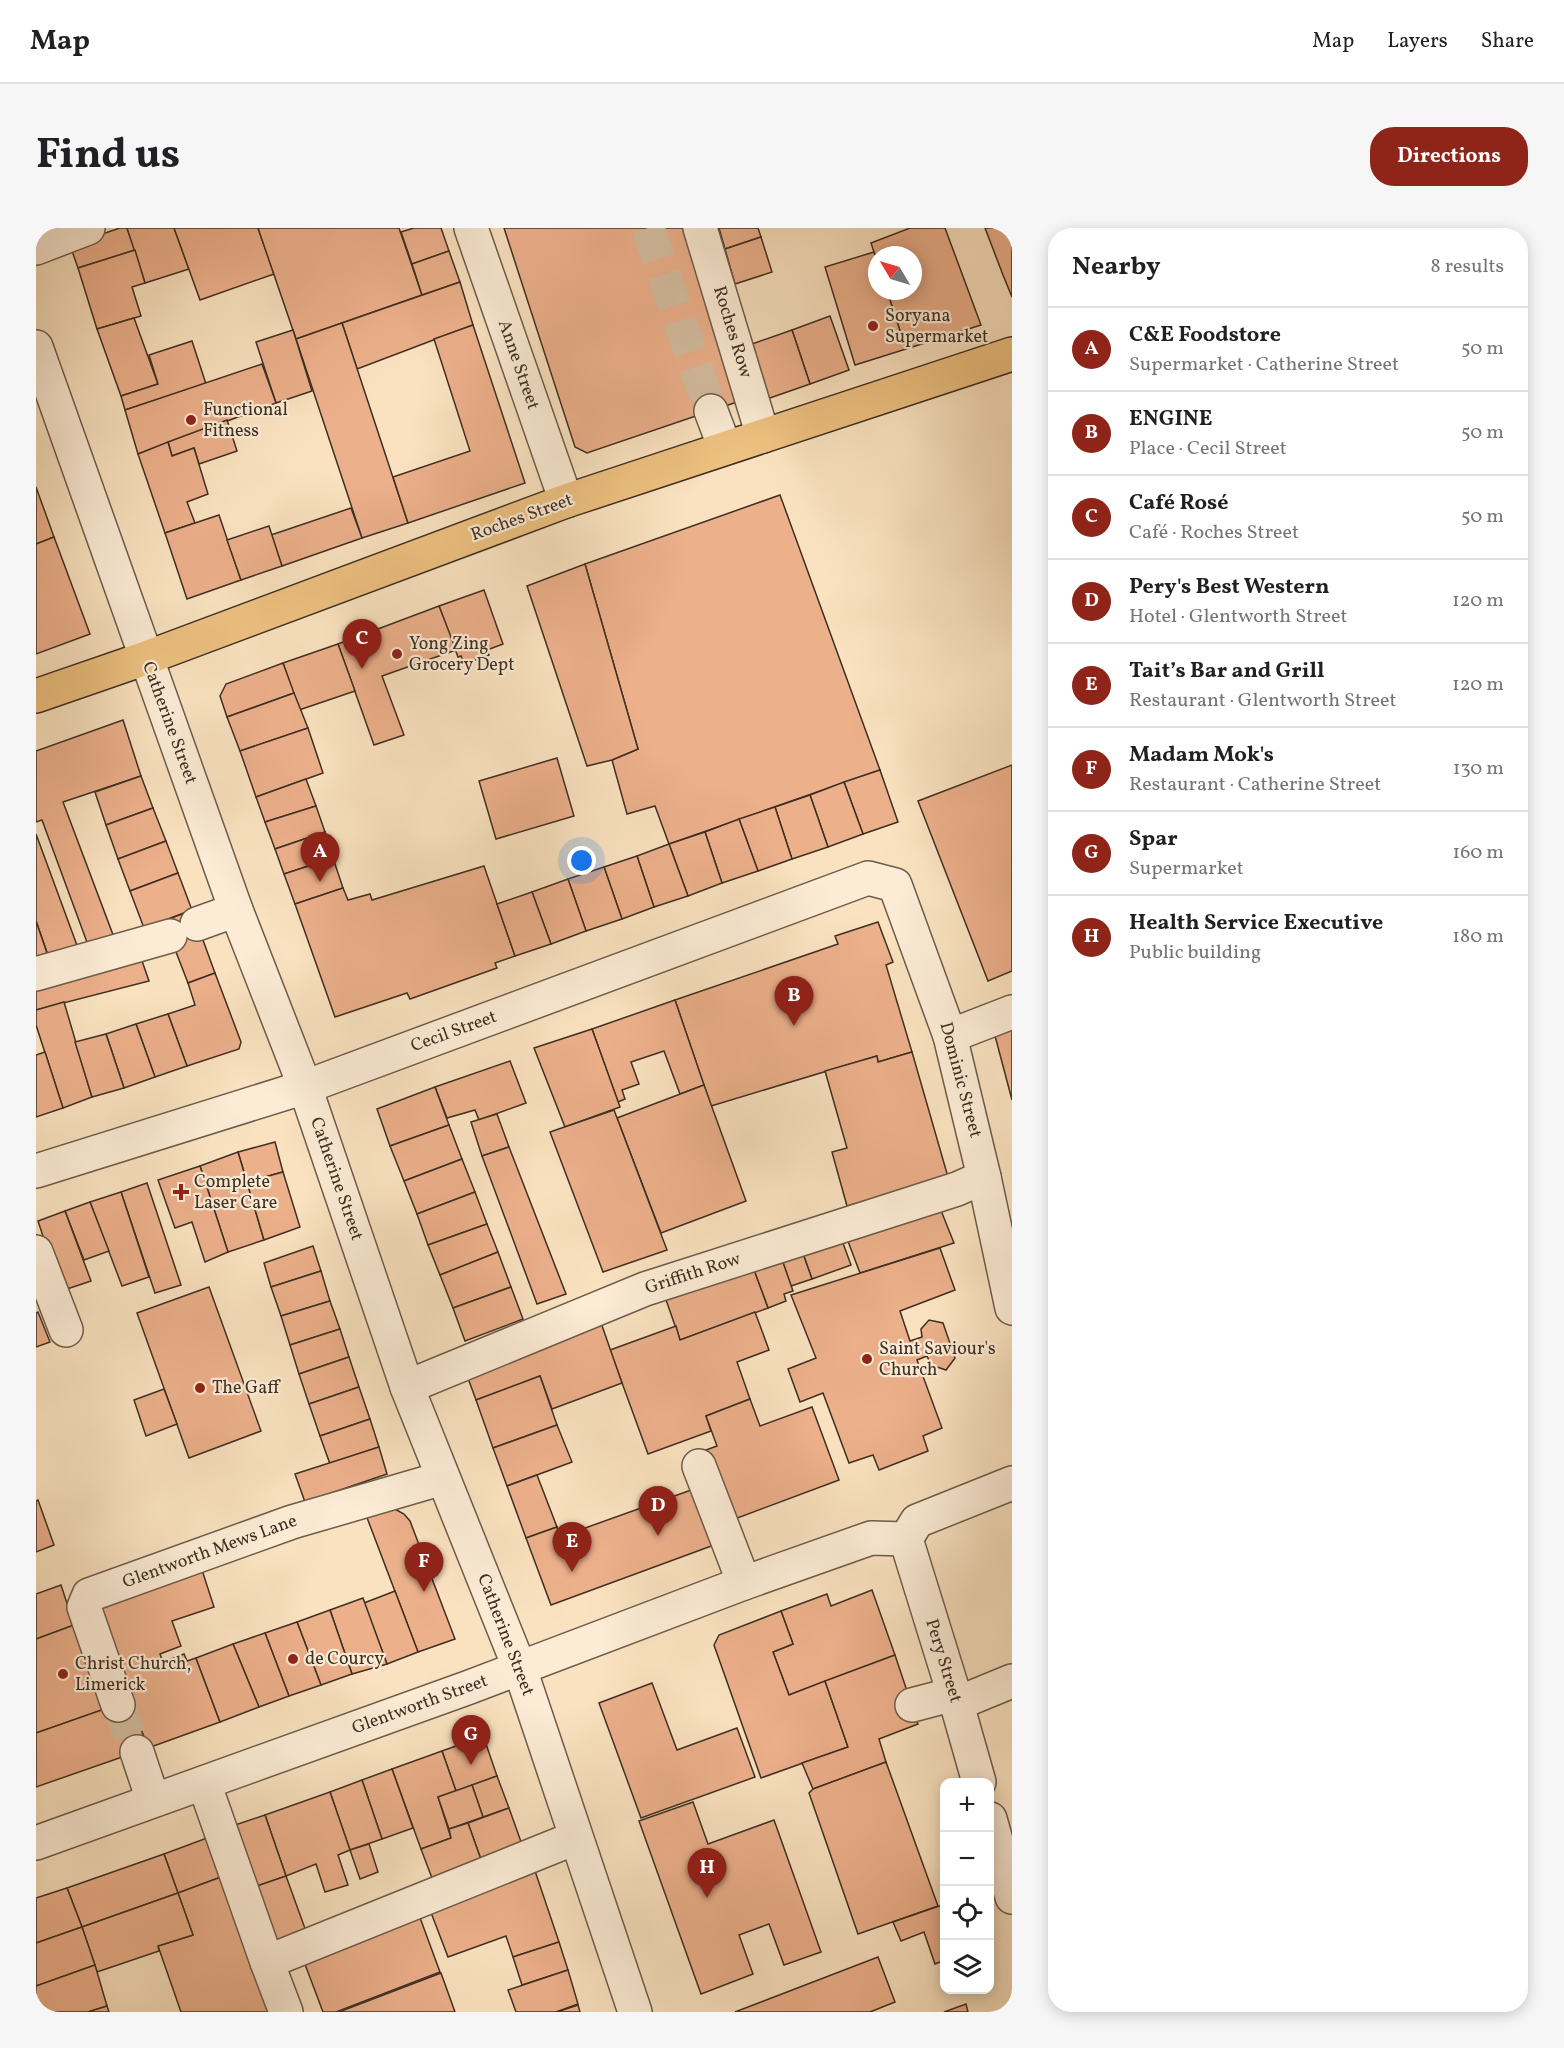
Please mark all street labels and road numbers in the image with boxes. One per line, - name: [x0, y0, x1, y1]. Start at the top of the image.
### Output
- street label: Roches Row: [706, 283, 758, 381]
- street label: Anne Street: [491, 317, 545, 413]
- street label: Roches Street: [468, 488, 576, 548]
- street label: Catherine Street: [135, 658, 203, 788]
- street label: Cecil Street: [407, 1005, 501, 1059]
- street label: Dominic Street: [933, 1019, 987, 1141]
- street label: Catherine Street: [303, 1114, 369, 1244]
- street label: Griffith Row: [642, 1247, 744, 1301]
- street label: Glentworth Mews Lane: [119, 1509, 301, 1595]
- street label: Catherine Street: [470, 1570, 540, 1700]
- street label: Pery Street: [918, 1616, 968, 1706]
- street label: Glentworth Street: [349, 1670, 491, 1740]

